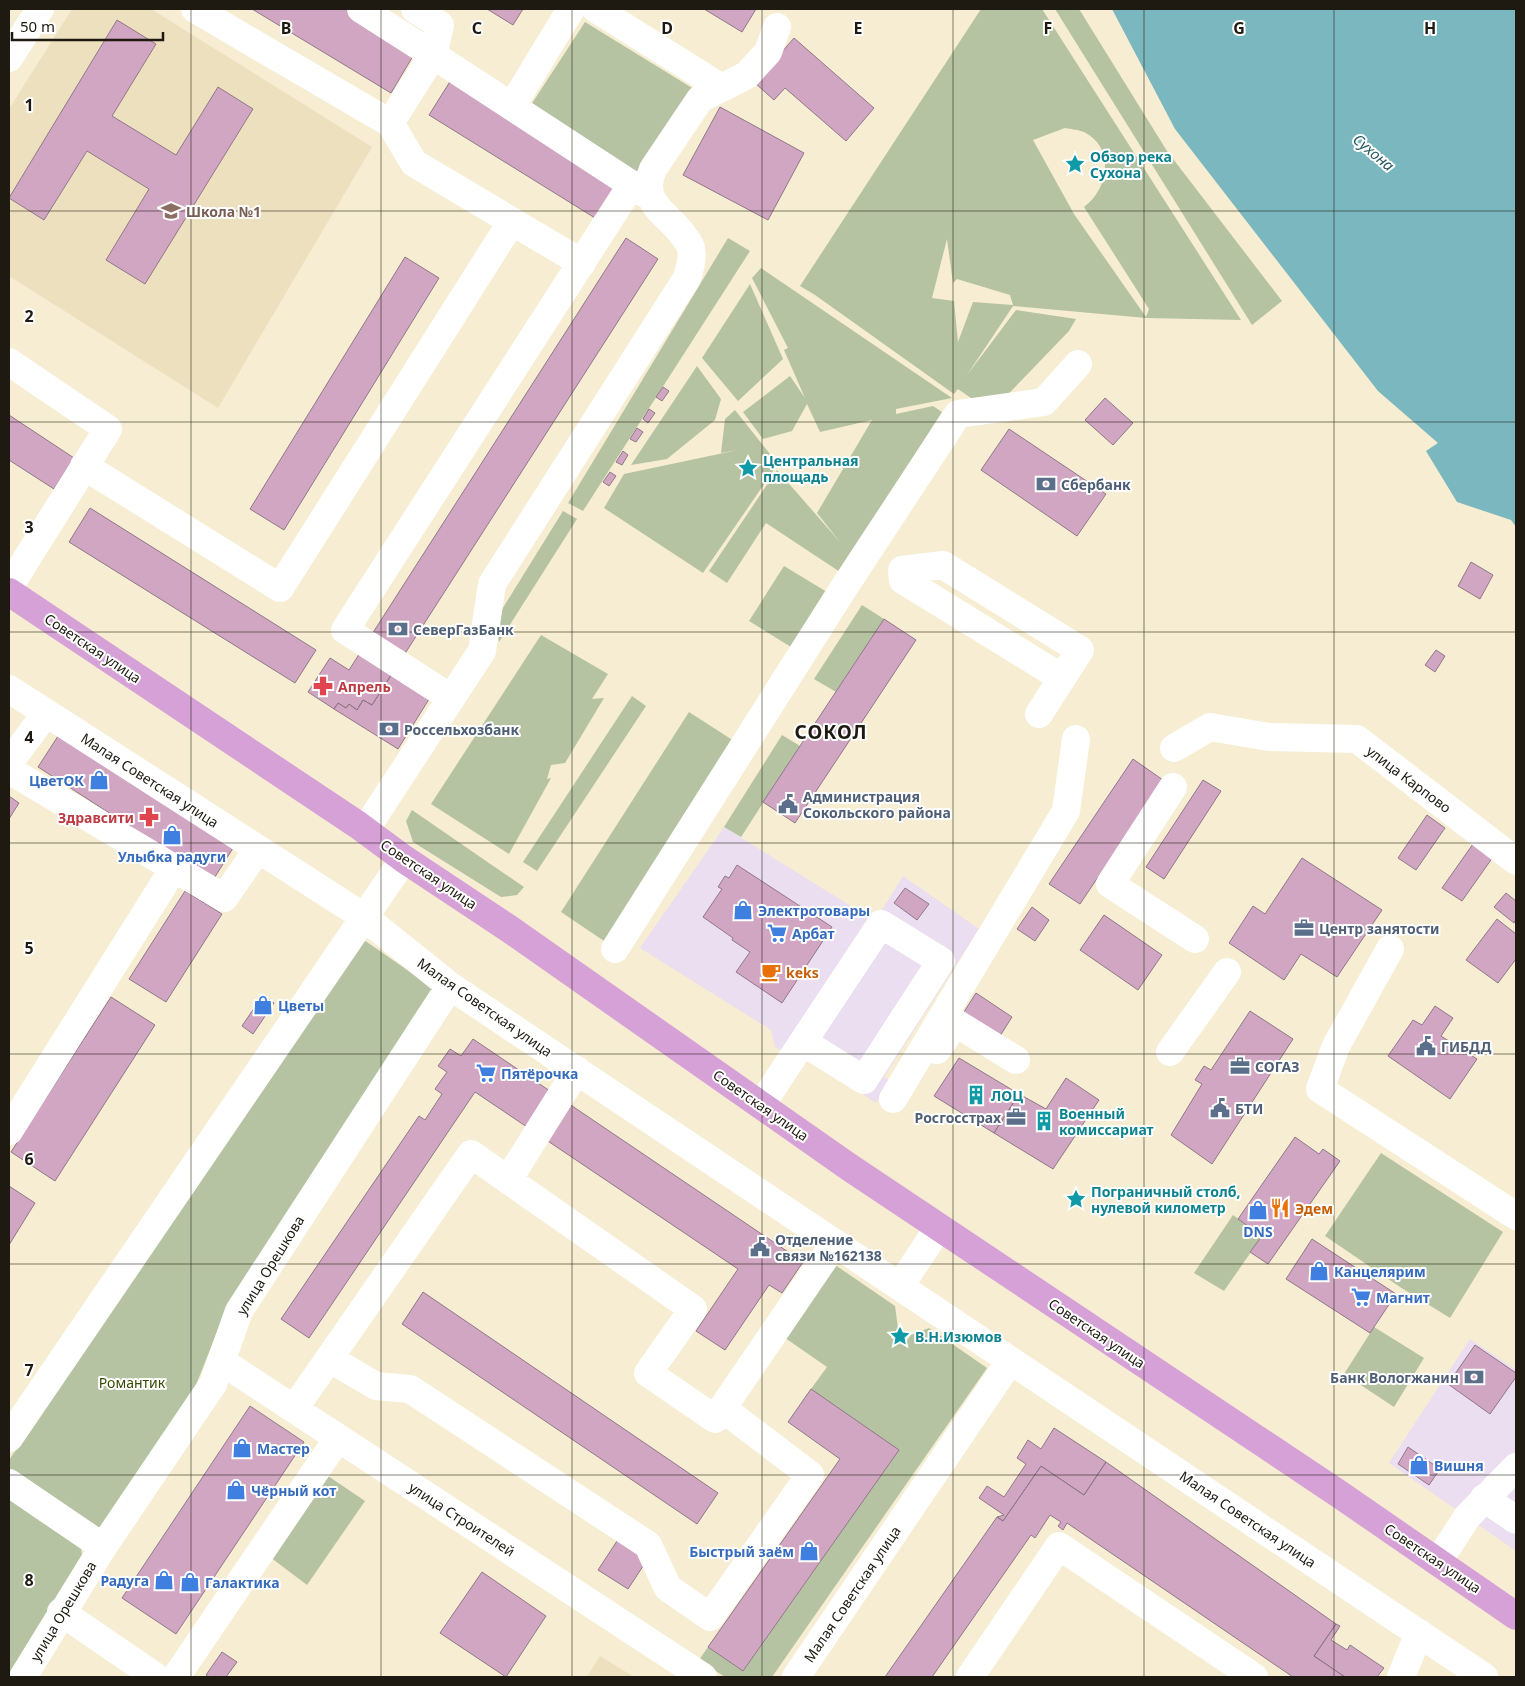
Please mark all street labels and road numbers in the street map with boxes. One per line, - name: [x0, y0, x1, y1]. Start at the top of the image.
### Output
- street label: Советская улица: [41, 609, 145, 687]
- street label: Малая Советская улица: [77, 728, 223, 832]
- street label: улица Карпово: [1363, 741, 1455, 817]
- street label: Советская улица: [377, 835, 481, 913]
- street label: Малая Советская улица: [414, 953, 556, 1061]
- street label: Советская улица: [710, 1065, 812, 1145]
- street label: улица Орешкова: [232, 1212, 308, 1318]
- street label: Советская улица: [1045, 1294, 1149, 1372]
- street label: Малая Советская улица: [1176, 1466, 1320, 1572]
- street label: улица Строителей: [405, 1478, 519, 1560]
- street label: Советская улица: [1381, 1519, 1485, 1597]
- street label: Малая Советская улица: [799, 1522, 905, 1666]
- street label: улица Орешкова: [26, 1557, 100, 1665]

